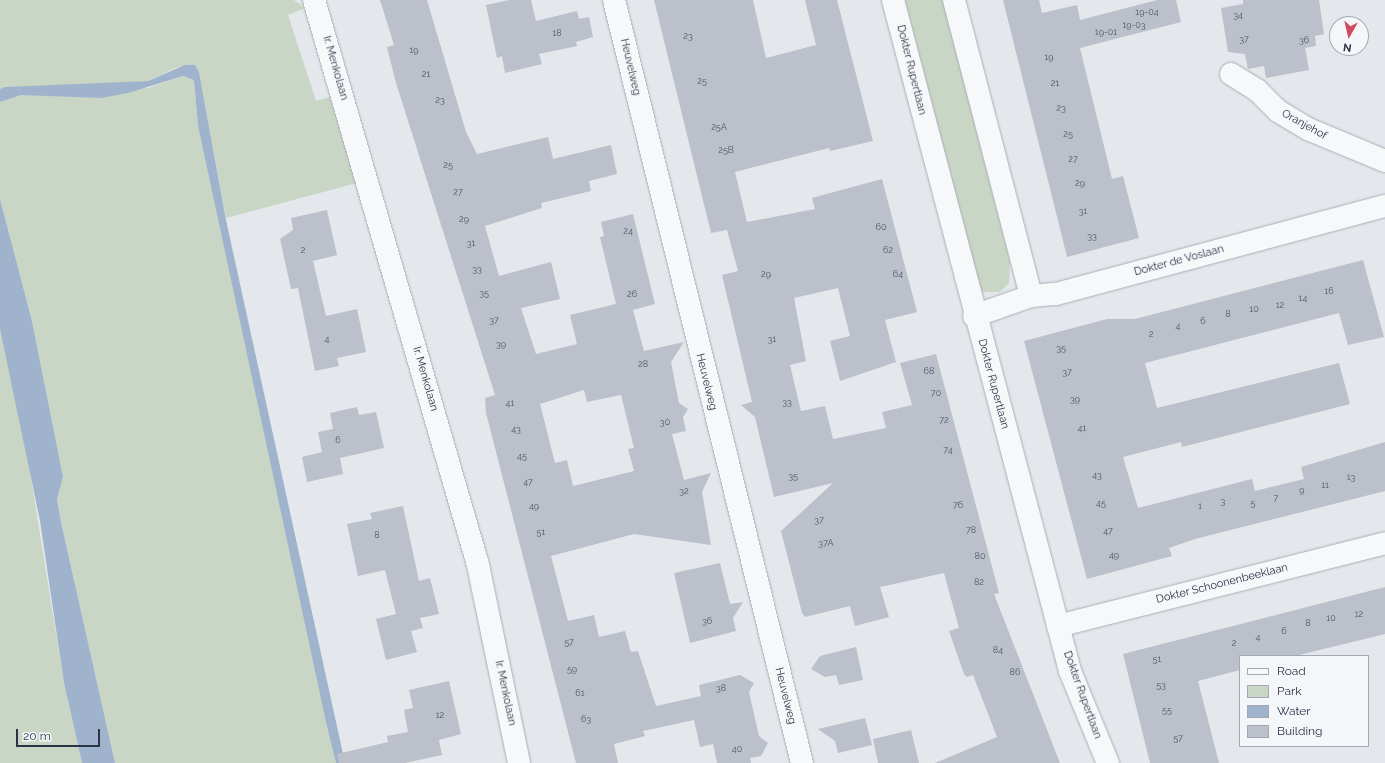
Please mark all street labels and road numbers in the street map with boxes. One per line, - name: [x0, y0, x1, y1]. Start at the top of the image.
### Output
- street label: Dokter Rupertlaan: [893, 23, 929, 117]
- street label: Ir. Menkolaan: [320, 34, 350, 102]
- street label: Heuvelweg: [617, 37, 643, 97]
- street label: Oranjehof: [1279, 107, 1329, 143]
- street label: Dokter de Voslaan: [1132, 243, 1226, 279]
- street label: Dokter Rupertlaan: [975, 337, 1011, 431]
- street label: Ir. Menkolaan: [410, 345, 440, 413]
- street label: Heuvelweg: [693, 352, 719, 412]
- street label: Dokter Schoonenbeeklaan: [1155, 561, 1289, 607]
- street label: Dokter Rupertlaan: [1060, 649, 1104, 741]
- street label: Ir. Menkolaan: [492, 659, 518, 727]
- street label: Heuvelweg: [772, 666, 798, 726]

